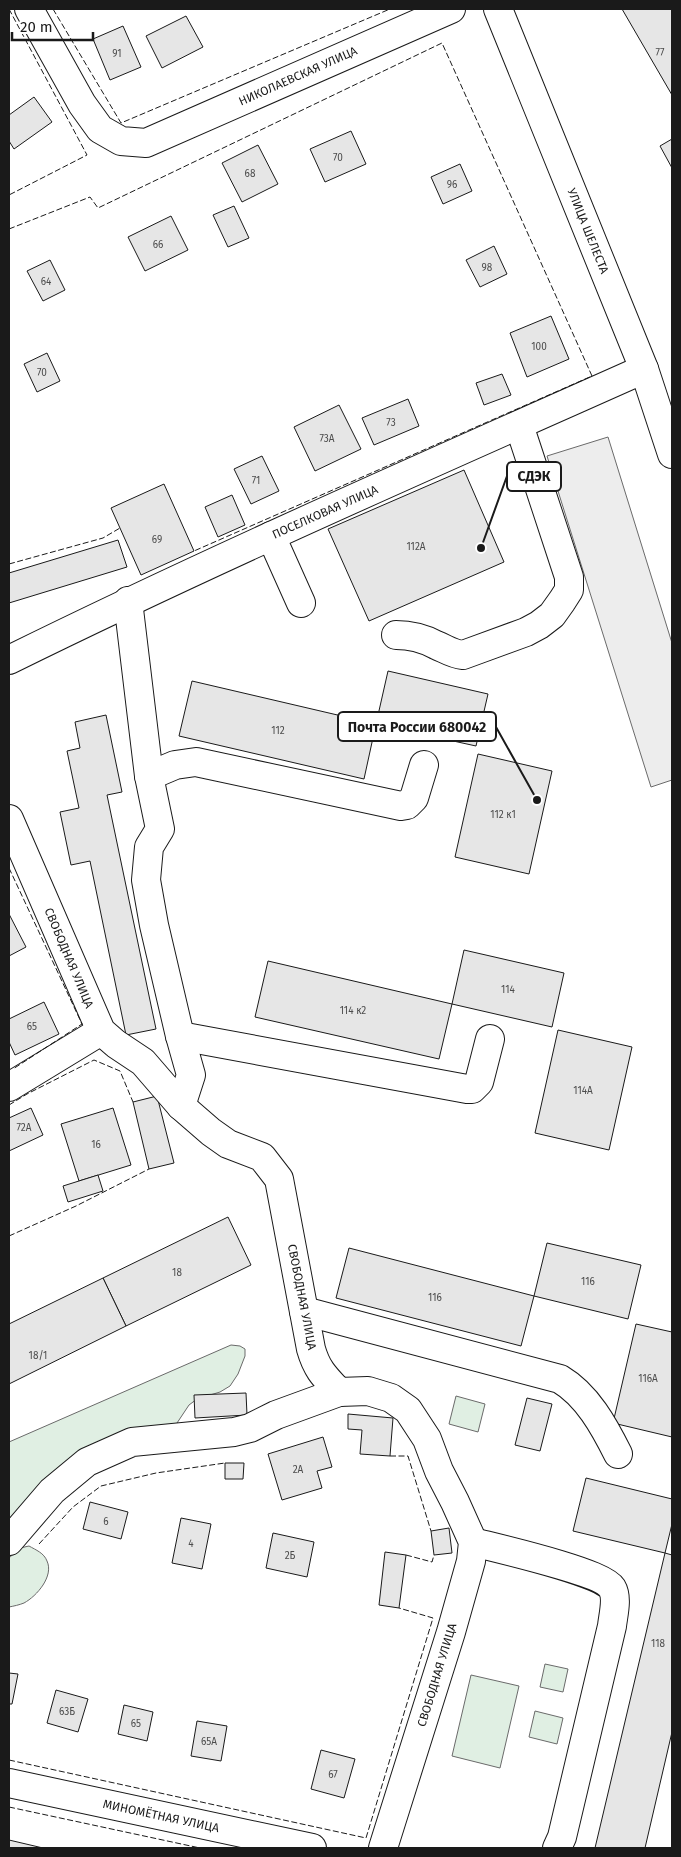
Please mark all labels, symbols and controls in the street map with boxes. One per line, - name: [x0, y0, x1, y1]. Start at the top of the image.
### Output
- scale bar: [12, 10, 94, 42]
- text: 20 m: [20, 18, 53, 36]
- street label: НИКОЛАЕВСКАЯ УЛИЦА: [237, 44, 359, 108]
- house number: 77: [656, 47, 665, 59]
- house number: 91: [112, 48, 122, 60]
- house number: 70: [333, 152, 343, 164]
- house number: 68: [245, 168, 256, 180]
- house number: 96: [447, 179, 457, 191]
- street label: УЛИЦА ШЕЛЕСТА: [564, 186, 612, 276]
- house number: 66: [153, 239, 163, 251]
- house number: 98: [482, 262, 493, 274]
- house number: 64: [41, 276, 52, 288]
- house number: 100: [531, 341, 547, 353]
- house number: 70: [37, 367, 47, 379]
- house number: 73: [386, 417, 396, 429]
- house number: 73А: [319, 433, 335, 445]
- callout: СДЭК: [507, 462, 561, 491]
- text: СДЭК: [517, 468, 551, 485]
- house number: 71: [252, 475, 260, 487]
- street label: ПОСЕЛКОВАЯ УЛИЦА: [270, 482, 380, 542]
- house number: 69: [152, 534, 162, 546]
- house number: 112А: [406, 541, 426, 553]
- callout: Почта России 680042: [338, 712, 496, 741]
- text: Почта России 680042: [348, 719, 486, 736]
- house number: 112: [271, 725, 285, 737]
- house number: 112 к1: [490, 809, 516, 821]
- street label: СВОБОДНАЯ УЛИЦА: [42, 906, 96, 1010]
- house number: 114: [501, 984, 516, 996]
- house number: 114 к2: [340, 1005, 366, 1017]
- house number: 65: [27, 1021, 37, 1033]
- house number: 114А: [573, 1085, 593, 1097]
- house number: 72А: [17, 1122, 32, 1134]
- house number: 16: [91, 1139, 101, 1151]
- street label: СВОБОДНАЯ УЛИЦА: [285, 1243, 319, 1351]
- house number: 18: [172, 1267, 182, 1279]
- house number: 116: [581, 1276, 595, 1288]
- house number: 116: [428, 1292, 442, 1304]
- house number: 18/1: [29, 1350, 47, 1362]
- house number: 116А: [638, 1373, 658, 1385]
- house number: 2А: [293, 1464, 304, 1476]
- house number: 6: [103, 1516, 109, 1528]
- house number: 4: [188, 1538, 194, 1550]
- house number: 2Б: [285, 1550, 296, 1562]
- street label: СВОБОДНАЯ УЛИЦА: [415, 1621, 459, 1728]
- house number: 118: [651, 1638, 666, 1650]
- house number: 63Б: [59, 1706, 75, 1718]
- house number: 65: [131, 1718, 141, 1730]
- house number: 65А: [201, 1736, 217, 1748]
- house number: 67: [328, 1769, 338, 1781]
- street label: МИНОМЁТНАЯ УЛИЦА: [102, 1796, 221, 1835]

